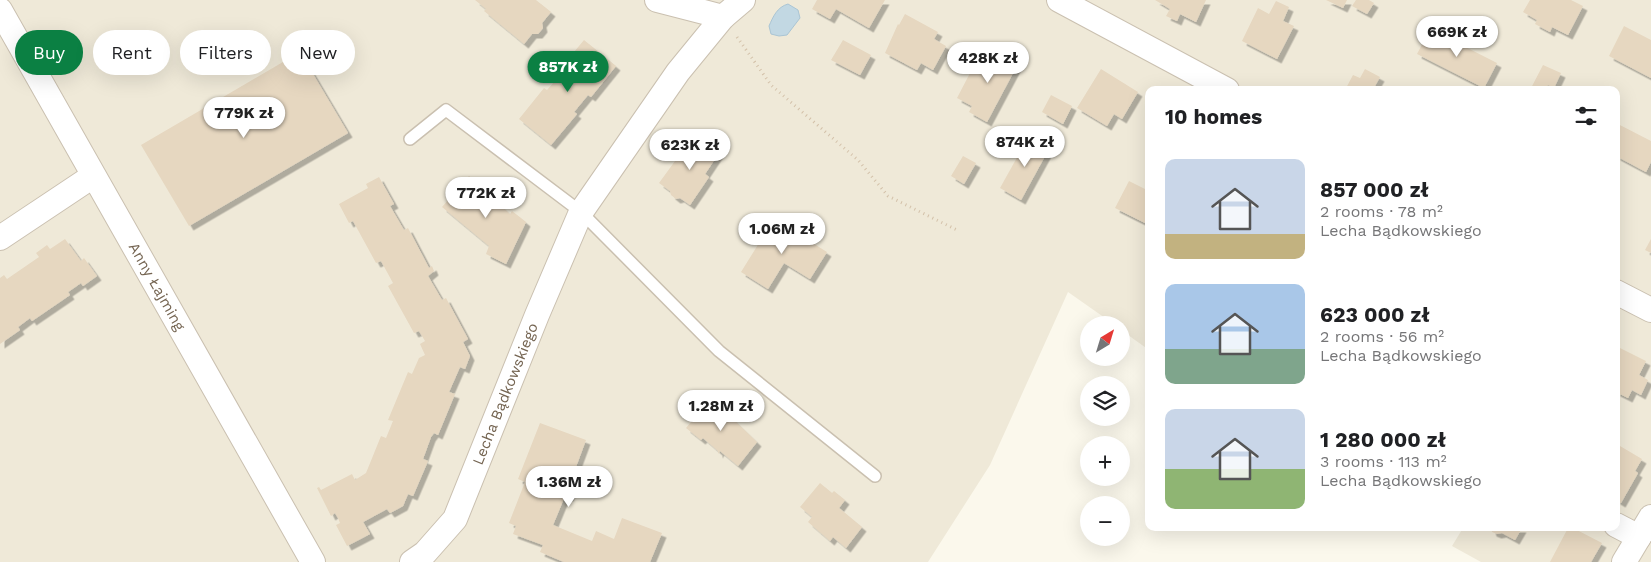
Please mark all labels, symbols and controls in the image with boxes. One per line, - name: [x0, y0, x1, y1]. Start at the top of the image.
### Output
- pin: 669K zł: [1411, 15, 1503, 58]
- text: 669K zł: [1427, 22, 1487, 41]
- chip: Buy: [15, 30, 83, 75]
- chip: Rent: [93, 30, 170, 75]
- chip: Filters: [180, 30, 271, 75]
- chip: New: [281, 30, 355, 75]
- pin: 428K zł: [942, 42, 1034, 84]
- text: 428K zł: [958, 48, 1018, 67]
- pin: 857K zł: [522, 51, 614, 93]
- text: 857K zł: [539, 57, 597, 76]
- pin: 779K zł: [198, 96, 290, 139]
- icon: filters: [1572, 102, 1600, 130]
- text: 779K zł: [214, 103, 274, 122]
- text: 10 homes: [1165, 104, 1262, 129]
- pin: 874K zł: [979, 126, 1071, 168]
- pin: 623K zł: [644, 128, 736, 171]
- text: 874K zł: [996, 132, 1054, 151]
- text: 623K zł: [660, 135, 720, 154]
- pin: 772K zł: [440, 176, 532, 219]
- text: 857 000 zł: [1320, 177, 1429, 202]
- icon: home: [1205, 179, 1265, 239]
- text: 772K zł: [456, 183, 516, 202]
- text: 2 rooms · 78 m²: [1320, 202, 1443, 221]
- pin: 1.06M zł: [730, 212, 834, 255]
- text: 1.06M zł: [749, 219, 815, 238]
- text: Lecha Bądkowskiego: [1320, 221, 1482, 240]
- street label: Anny Łajming: [125, 239, 189, 334]
- text: 623 000 zł: [1320, 302, 1430, 327]
- icon: home: [1205, 304, 1265, 364]
- north arrow: [1080, 316, 1130, 366]
- map controls: [1080, 316, 1130, 546]
- street label: Lecha Bądkowskiego: [469, 320, 542, 468]
- text: 2 rooms · 56 m²: [1320, 327, 1444, 346]
- text: Lecha Bądkowskiego: [1320, 346, 1482, 365]
- button: layers: [1080, 376, 1130, 426]
- pin: 1.28M zł: [669, 390, 773, 432]
- text: 1.28M zł: [689, 396, 753, 415]
- text: 1 280 000 zł: [1320, 427, 1446, 452]
- icon: home: [1205, 429, 1265, 489]
- button: +: [1080, 436, 1130, 486]
- text: 3 rooms · 113 m²: [1320, 452, 1447, 471]
- pin: 1.36M zł: [517, 466, 621, 508]
- text: Lecha Bądkowskiego: [1320, 471, 1482, 490]
- text: 1.36M zł: [537, 472, 601, 491]
- button: −: [1080, 496, 1130, 546]

